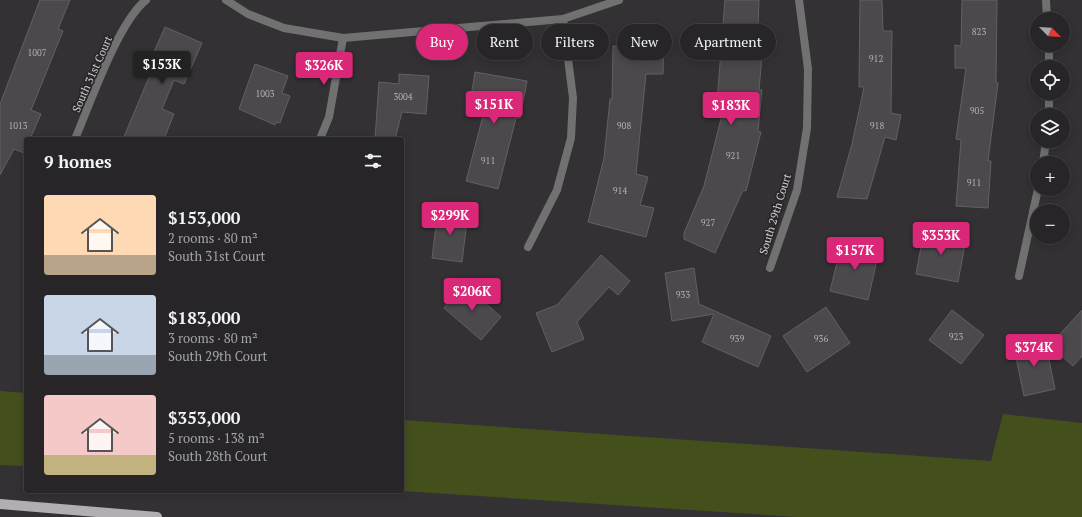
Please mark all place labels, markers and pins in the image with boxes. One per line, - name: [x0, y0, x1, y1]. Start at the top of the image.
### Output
- pin: $153K: [134, 51, 190, 85]
- pin: $326K: [296, 52, 352, 86]
- pin: $151K: [466, 91, 522, 125]
- pin: $183K: [703, 92, 759, 126]
- pin: $299K: [422, 202, 478, 236]
- pin: $353K: [913, 222, 969, 256]
- pin: $157K: [827, 237, 883, 271]
- pin: $206K: [444, 278, 500, 312]
- pin: $374K: [1006, 334, 1062, 368]

